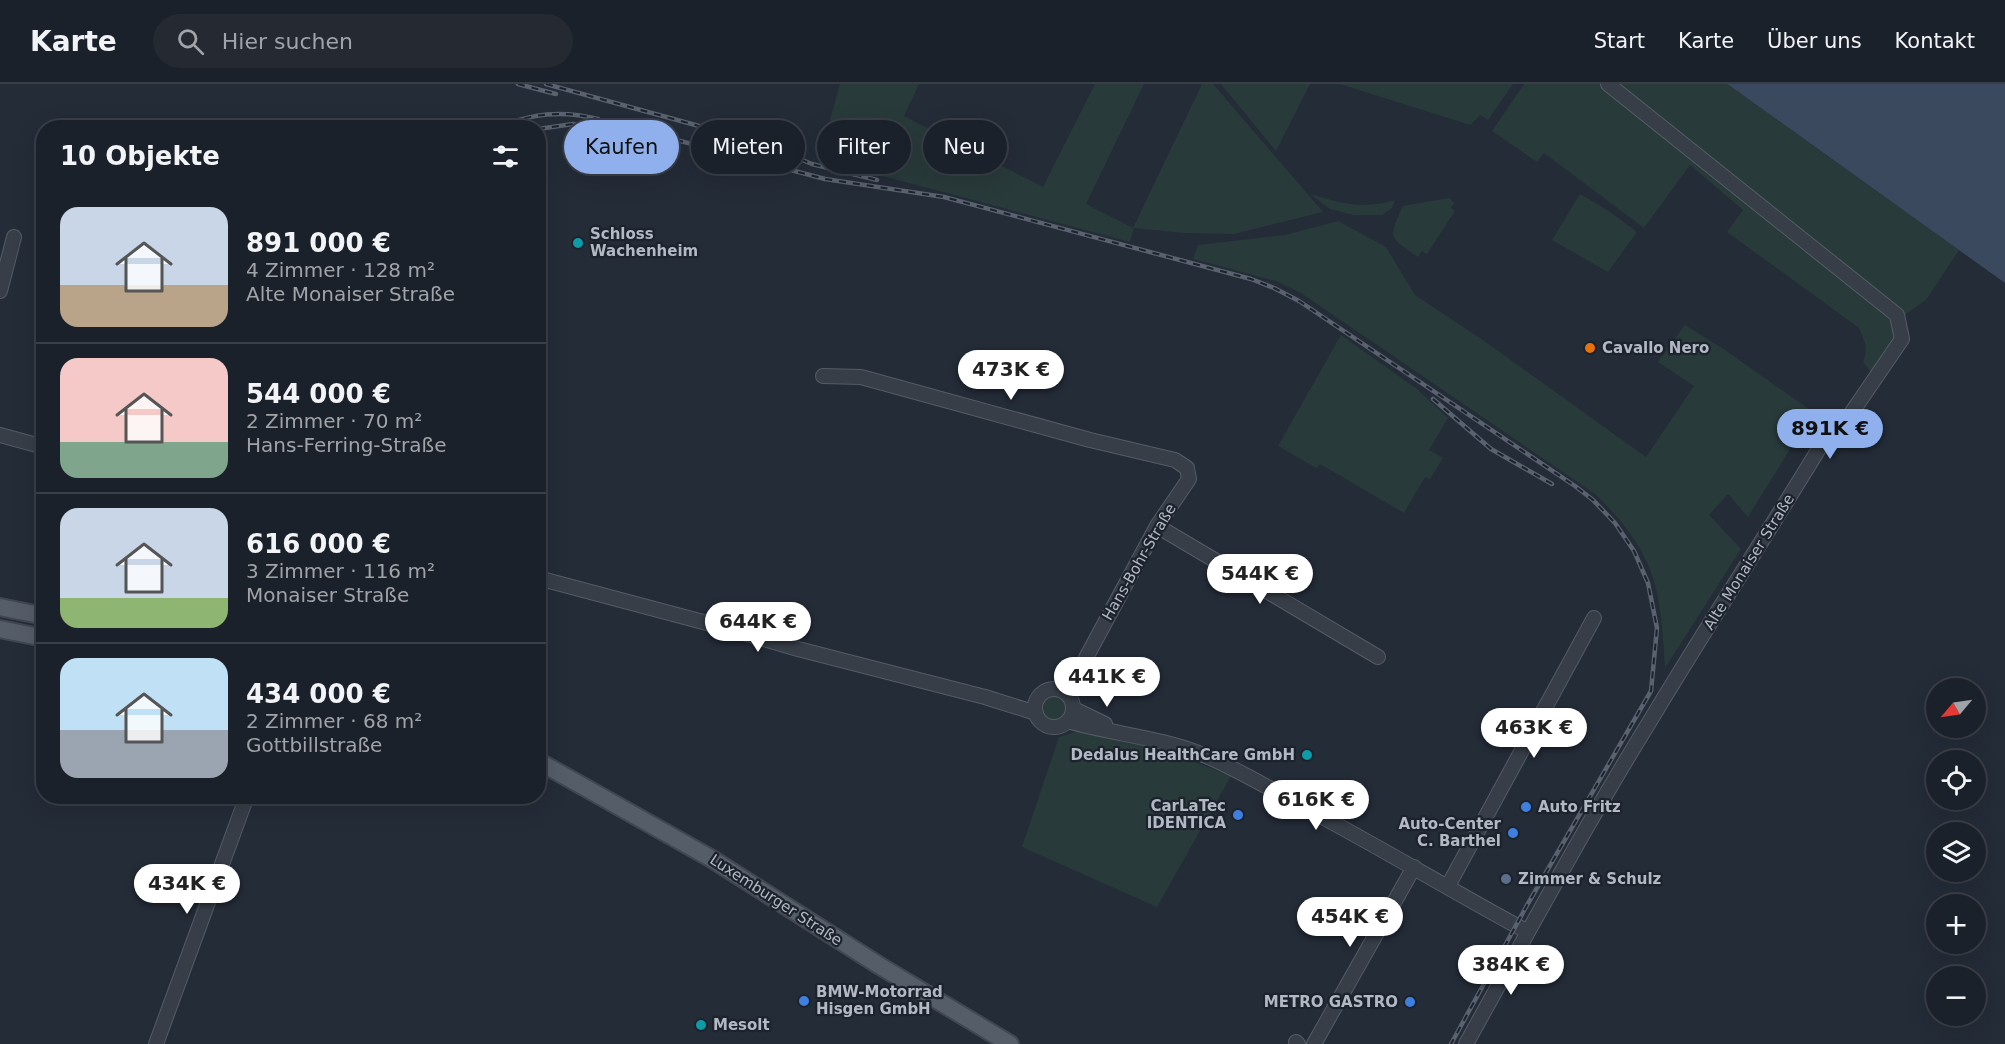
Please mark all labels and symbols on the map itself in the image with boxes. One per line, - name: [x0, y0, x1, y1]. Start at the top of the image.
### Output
- place label: Schloss Wachenheim: [590, 225, 698, 260]
- marker: Schloss Wachenheim: [571, 236, 585, 250]
- place label: Cavallo Nero: [1602, 339, 1709, 357]
- marker: Cavallo Nero: [1583, 341, 1597, 355]
- pin: 473K €: [962, 350, 1060, 401]
- pin: 891K €: [1781, 409, 1879, 460]
- street label: Alte Monaiser Straße: [1700, 491, 1798, 633]
- street label: Hans-Bohr-Straße: [1098, 500, 1180, 624]
- pin: 544K €: [1211, 554, 1309, 605]
- pin: 644K €: [709, 602, 807, 653]
- pin: 441K €: [1058, 657, 1156, 708]
- north arrow: [1926, 678, 1986, 738]
- pin: 463K €: [1485, 708, 1583, 759]
- place label: Dedalus HealthCare GmbH: [1071, 746, 1295, 764]
- marker: Dedalus HealthCare GmbH: [1300, 748, 1314, 762]
- pin: 616K €: [1267, 780, 1365, 831]
- place label: CarLaTec IDENTICA: [1147, 797, 1226, 832]
- place label: Auto Fritz: [1538, 798, 1621, 816]
- marker: Auto Fritz: [1519, 800, 1533, 814]
- marker: CarLaTec IDENTICA: [1231, 808, 1245, 822]
- place label: Auto-Center C. Barthel: [1398, 815, 1502, 850]
- marker: Auto-Center C. Barthel: [1506, 826, 1520, 840]
- street label: Luxemburger Straße: [707, 851, 845, 949]
- pin: 434K €: [138, 864, 236, 915]
- place label: Zimmer & Schulz: [1518, 870, 1662, 888]
- marker: Zimmer & Schulz: [1499, 872, 1513, 886]
- pin: 454K €: [1301, 897, 1399, 948]
- pin: 384K €: [1462, 945, 1560, 996]
- place label: BMW-Motorrad Hisgen GmbH: [816, 983, 943, 1018]
- place label: METRO GASTRO: [1264, 993, 1398, 1011]
- marker: BMW-Motorrad Hisgen GmbH: [797, 994, 811, 1008]
- marker: METRO GASTRO: [1403, 995, 1417, 1009]
- place label: Mesolt: [713, 1016, 770, 1034]
- marker: Mesolt: [694, 1018, 708, 1032]

